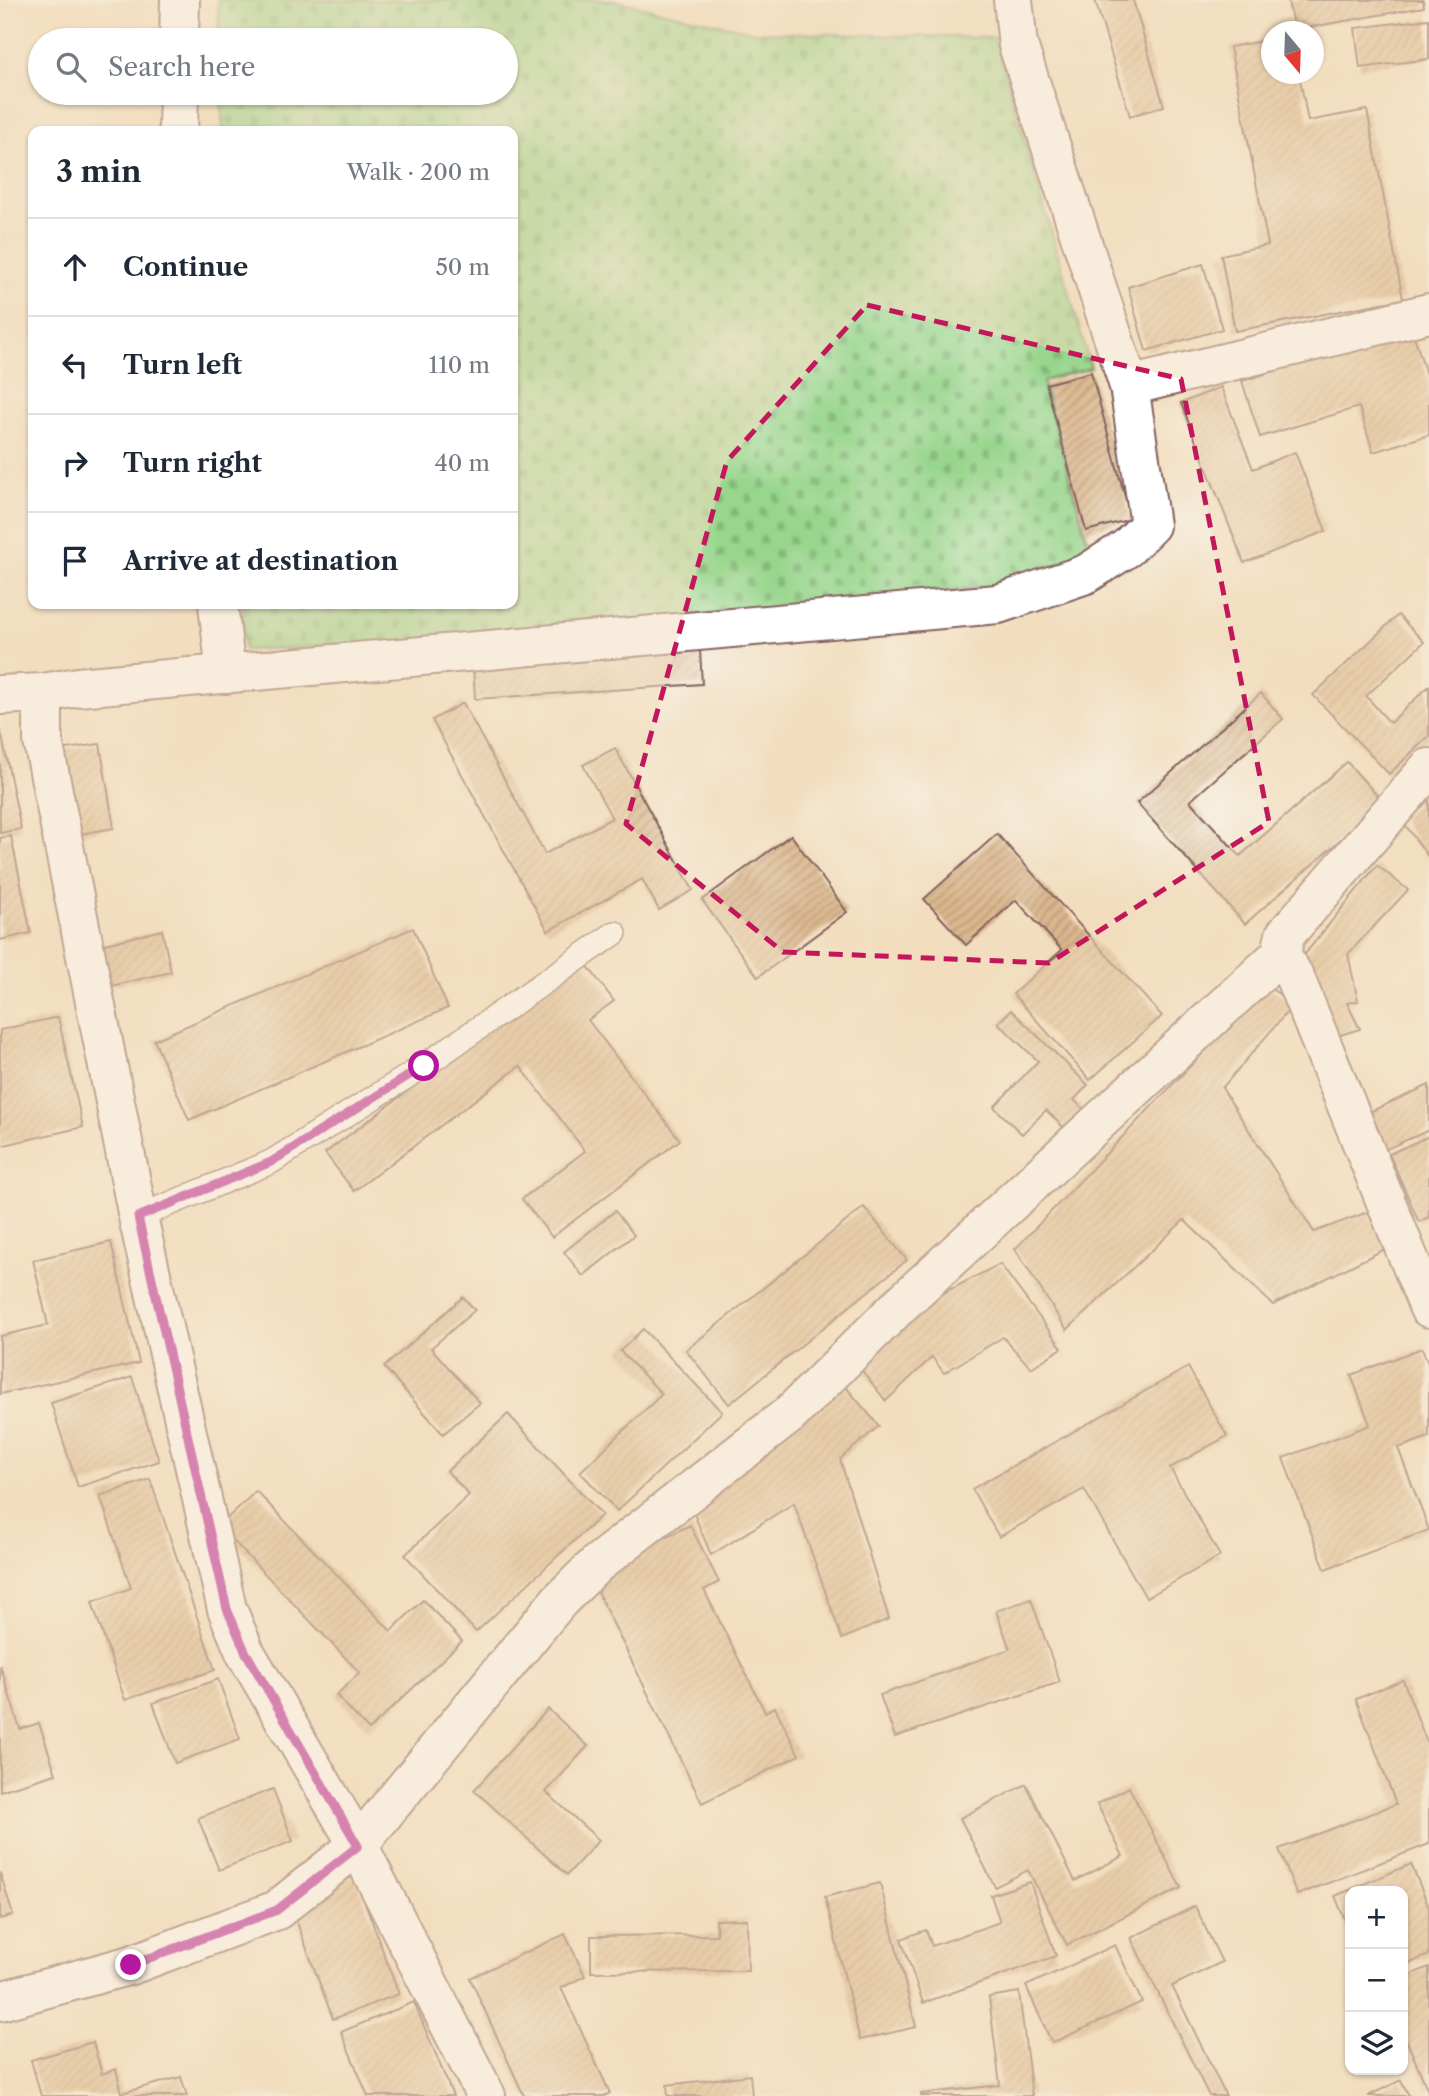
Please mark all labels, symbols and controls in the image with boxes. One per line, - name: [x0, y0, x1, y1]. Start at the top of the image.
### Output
- north arrow: [1261, 21, 1324, 84]
- search box: [28, 28, 518, 105]
- icon: search: [52, 48, 90, 86]
- text: Search here: [108, 51, 255, 83]
- text: 3 min: [56, 153, 142, 190]
- text: Walk · 200 m: [346, 158, 490, 186]
- icon: ahead: [56, 248, 94, 286]
- text: Continue: [123, 251, 248, 283]
- text: 50 m: [435, 253, 490, 281]
- icon: left: [56, 346, 94, 384]
- text: Turn left: [123, 349, 242, 381]
- text: 110 m: [429, 351, 490, 379]
- icon: right: [56, 444, 94, 482]
- text: Turn right: [123, 447, 262, 479]
- text: 40 m: [435, 449, 490, 477]
- icon: arrive: [56, 542, 94, 580]
- text: Arrive at destination: [123, 545, 398, 577]
- route start: [408, 1050, 439, 1081]
- map controls: [1345, 1886, 1408, 2075]
- button: +: [1345, 1886, 1408, 1949]
- route end: [115, 1949, 146, 1980]
- button: −: [1345, 1949, 1408, 2012]
- button: layers: [1345, 2012, 1408, 2075]

